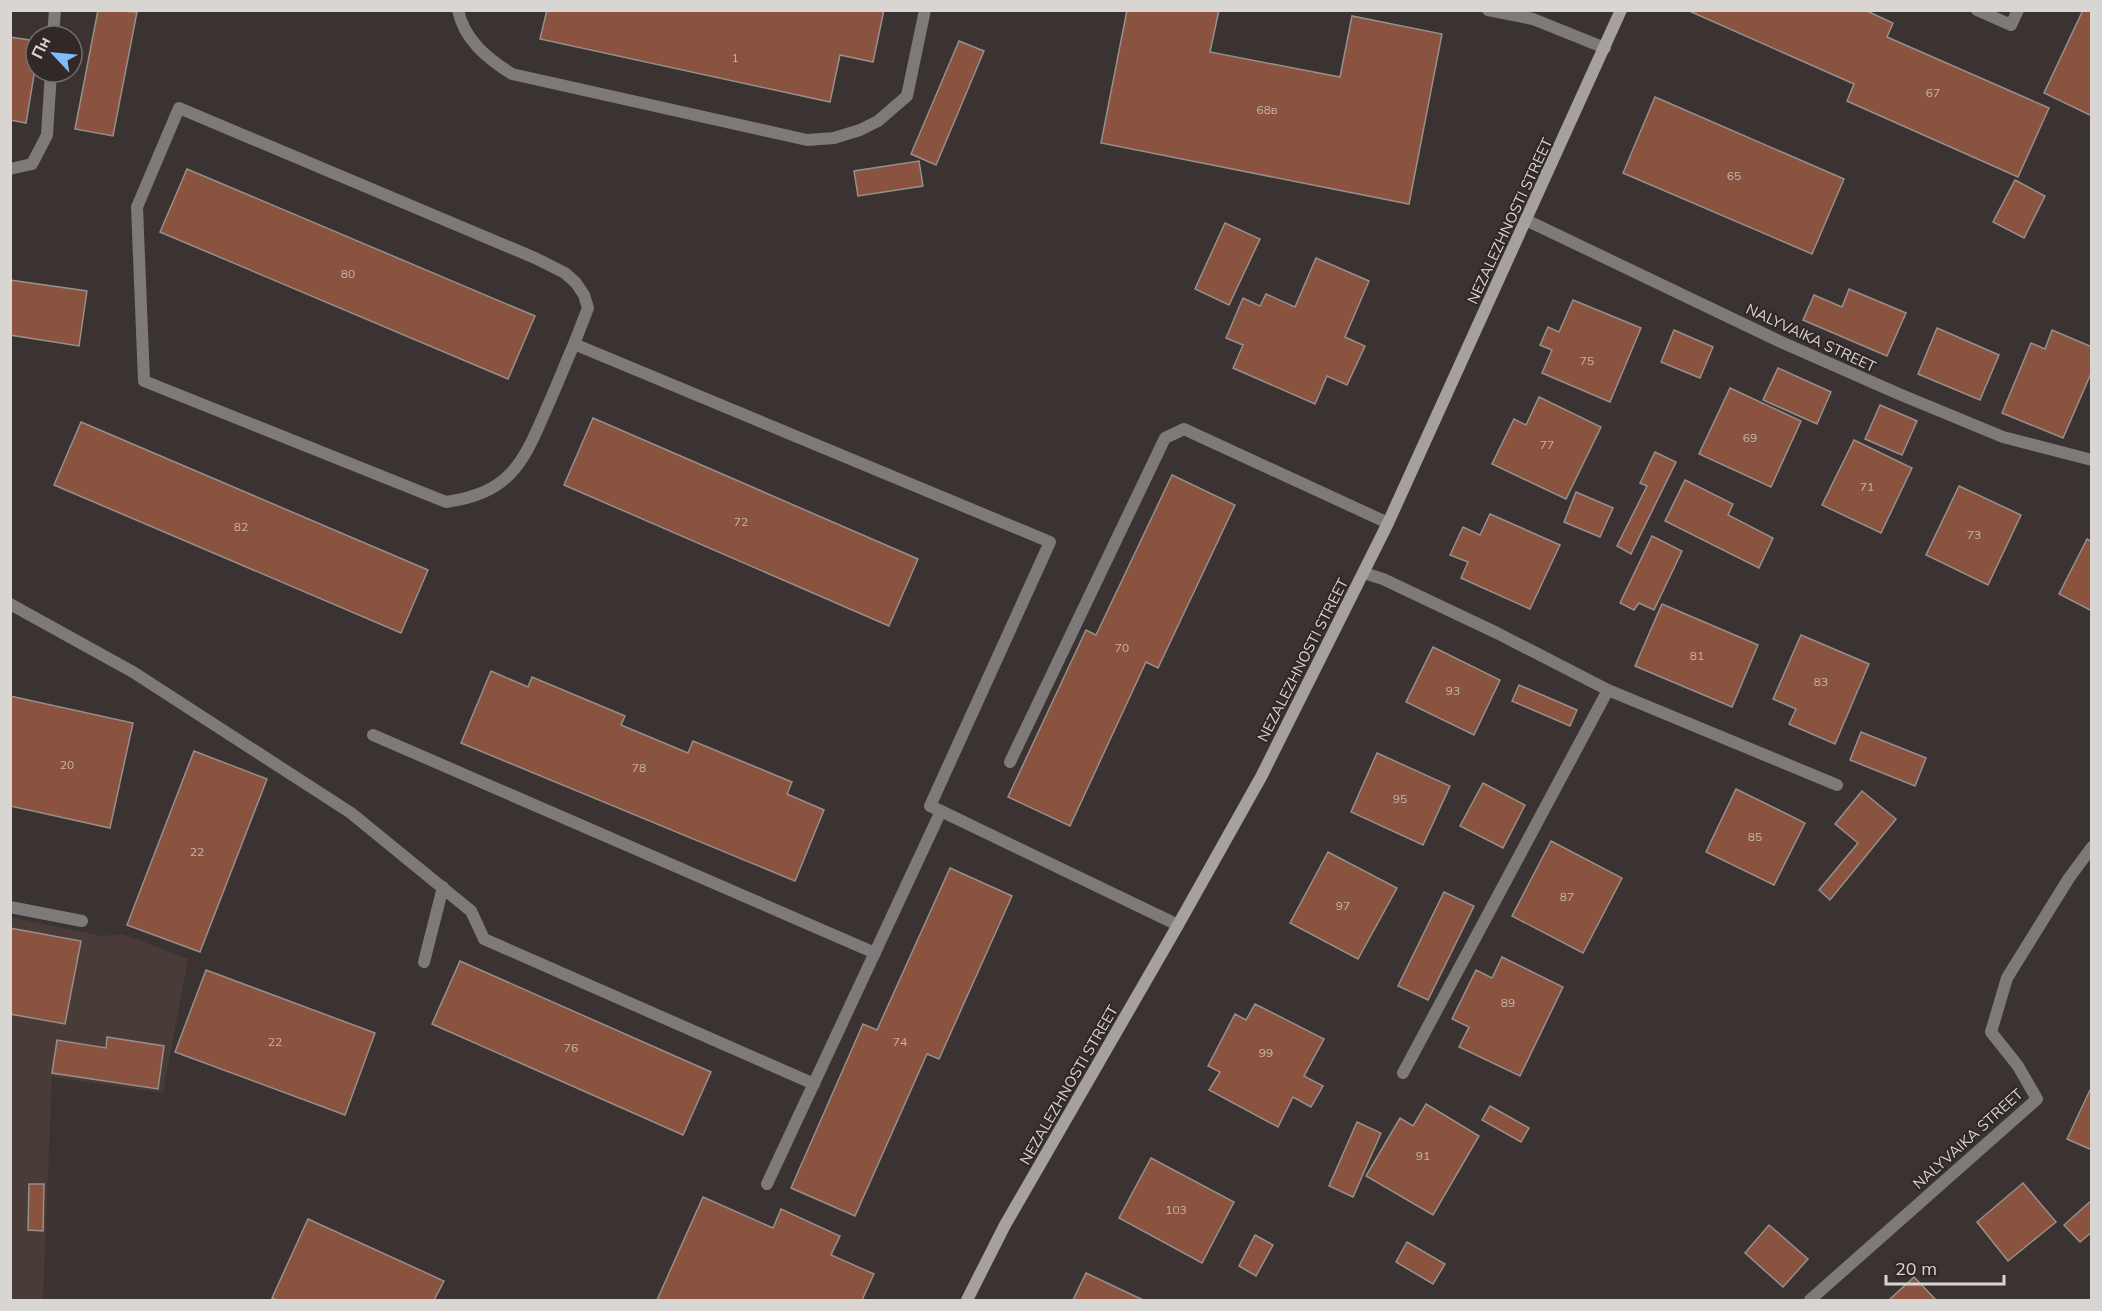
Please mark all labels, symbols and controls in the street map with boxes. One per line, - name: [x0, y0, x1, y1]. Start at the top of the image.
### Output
- north arrow: [24, 24, 84, 84]
- text: Пн: [27, 33, 54, 62]
- house number: 1: [731, 50, 739, 65]
- house number: 67: [1926, 85, 1940, 100]
- house number: 68в: [1256, 102, 1278, 117]
- street label: NEZALEZHNOSTI STREET: [1463, 135, 1556, 307]
- house number: 65: [1727, 168, 1741, 183]
- house number: 80: [341, 266, 355, 281]
- street label: NALYVAIKA STREET: [1743, 299, 1879, 376]
- house number: 75: [1580, 353, 1594, 368]
- house number: 69: [1743, 430, 1757, 445]
- house number: 77: [1540, 437, 1554, 452]
- house number: 71: [1860, 479, 1874, 494]
- house number: 72: [734, 514, 748, 529]
- house number: 82: [234, 519, 248, 534]
- house number: 73: [1967, 527, 1981, 542]
- street label: NEZALEZHNOSTI STREET: [1253, 575, 1352, 745]
- house number: 70: [1115, 640, 1129, 655]
- house number: 81: [1690, 648, 1704, 663]
- house number: 83: [1814, 674, 1828, 689]
- house number: 93: [1446, 683, 1460, 698]
- house number: 20: [60, 757, 74, 772]
- house number: 78: [632, 760, 646, 775]
- house number: 95: [1393, 791, 1407, 806]
- house number: 85: [1748, 829, 1762, 844]
- house number: 22: [190, 844, 204, 859]
- house number: 87: [1560, 889, 1574, 904]
- house number: 97: [1336, 898, 1350, 913]
- house number: 89: [1501, 995, 1515, 1010]
- street label: NEZALEZHNOSTI STREET: [1015, 1002, 1122, 1168]
- house number: 22: [268, 1034, 282, 1049]
- house number: 74: [893, 1034, 907, 1049]
- house number: 76: [564, 1040, 578, 1055]
- house number: 99: [1259, 1045, 1273, 1060]
- street label: NALYVAIKA STREET: [1909, 1084, 2027, 1193]
- house number: 91: [1416, 1148, 1430, 1163]
- house number: 103: [1165, 1202, 1187, 1217]
- scale bar: [1886, 1248, 2004, 1286]
- text: 20 m: [1895, 1257, 1937, 1280]

